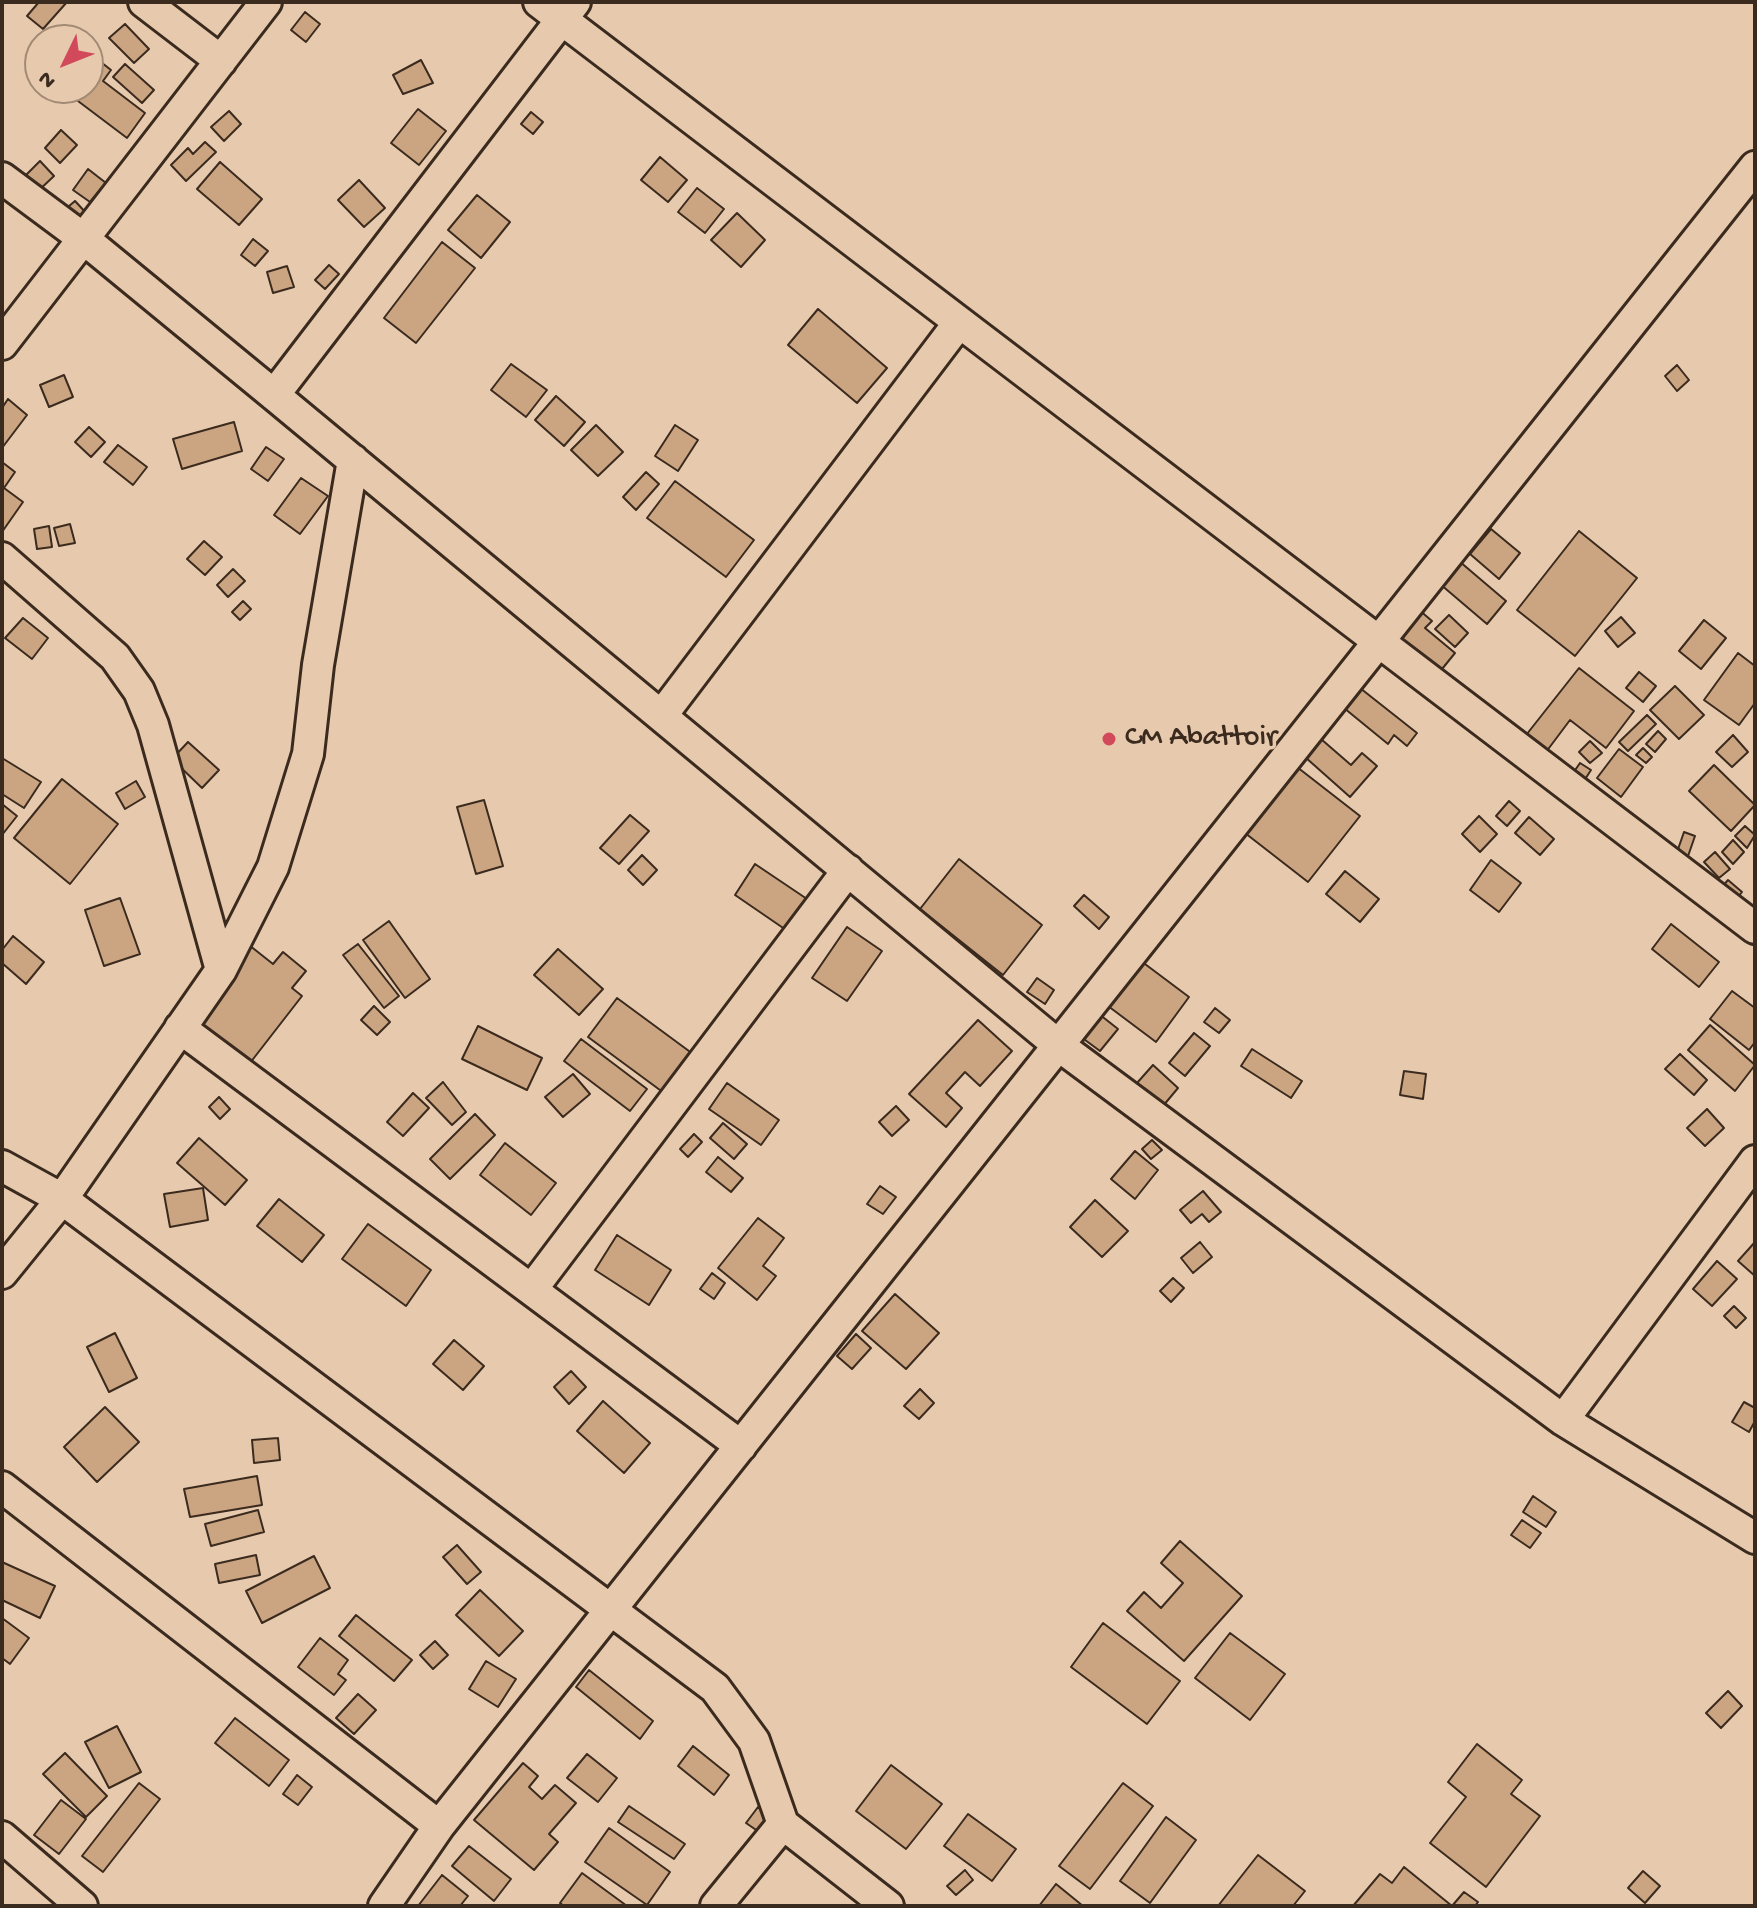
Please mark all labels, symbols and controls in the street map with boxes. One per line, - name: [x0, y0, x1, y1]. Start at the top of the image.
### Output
- north arrow: [24, 24, 104, 104]
- text: N: [34, 65, 62, 93]
- place label: CM Abattoir: [1125, 721, 1277, 757]
- marker: CM Abattoir: [1100, 730, 1118, 748]

